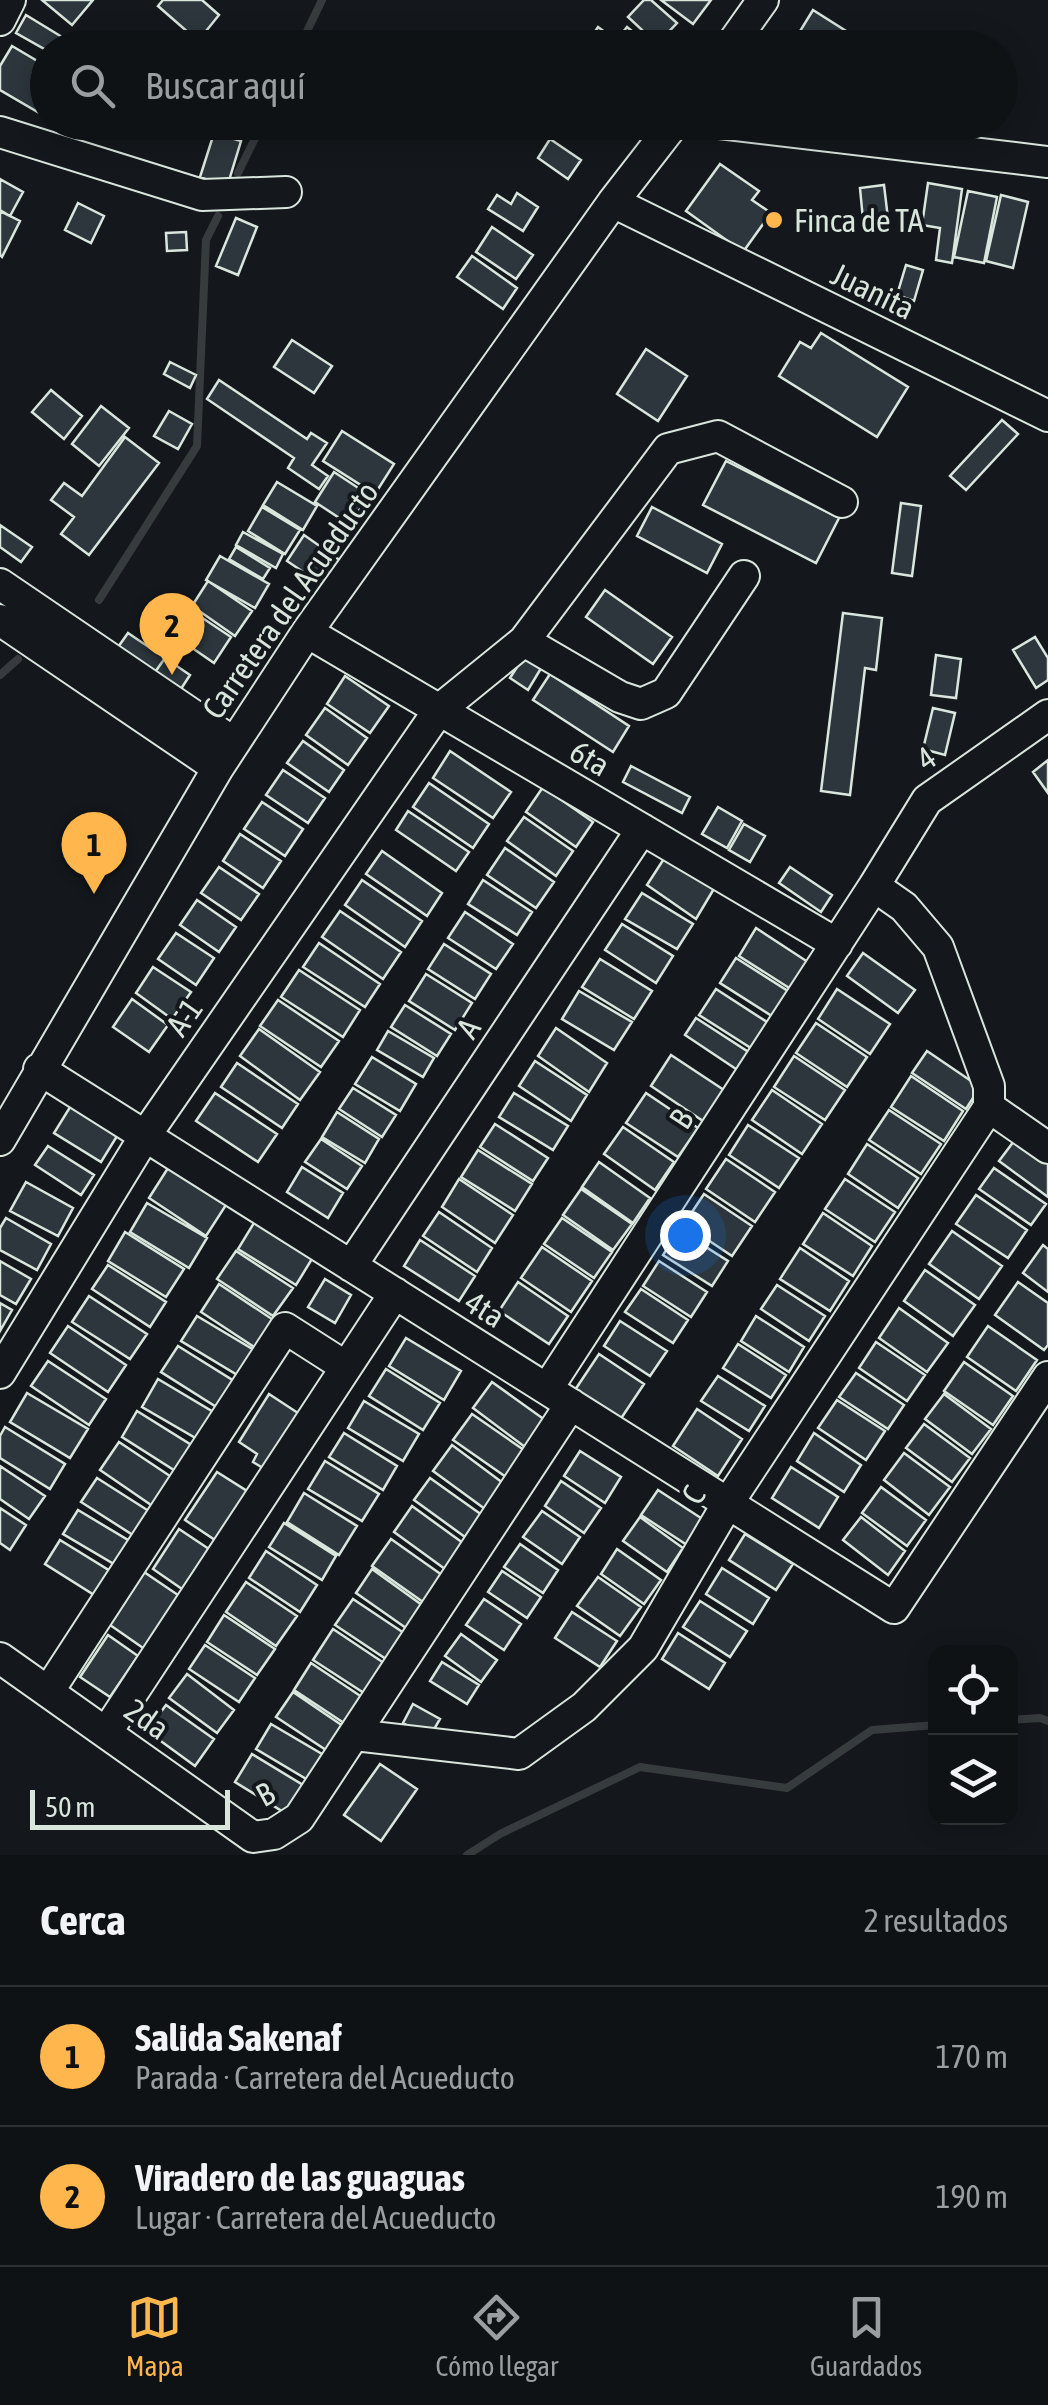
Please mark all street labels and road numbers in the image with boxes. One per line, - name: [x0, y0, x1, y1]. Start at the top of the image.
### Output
- street label: Juanita: [826, 255, 920, 327]
- street label: Carretera del Acueducto: [194, 475, 386, 725]
- street label: 6ta: [564, 732, 616, 784]
- street label: 4: [909, 739, 943, 777]
- street label: A-1: [158, 991, 210, 1043]
- street label: A: [448, 1011, 488, 1045]
- street label: B: [661, 1103, 701, 1135]
- street label: 4ta: [459, 1283, 511, 1335]
- street label: C: [673, 1479, 713, 1511]
- street label: 2da: [118, 1691, 176, 1747]
- street label: B: [249, 1774, 281, 1814]

